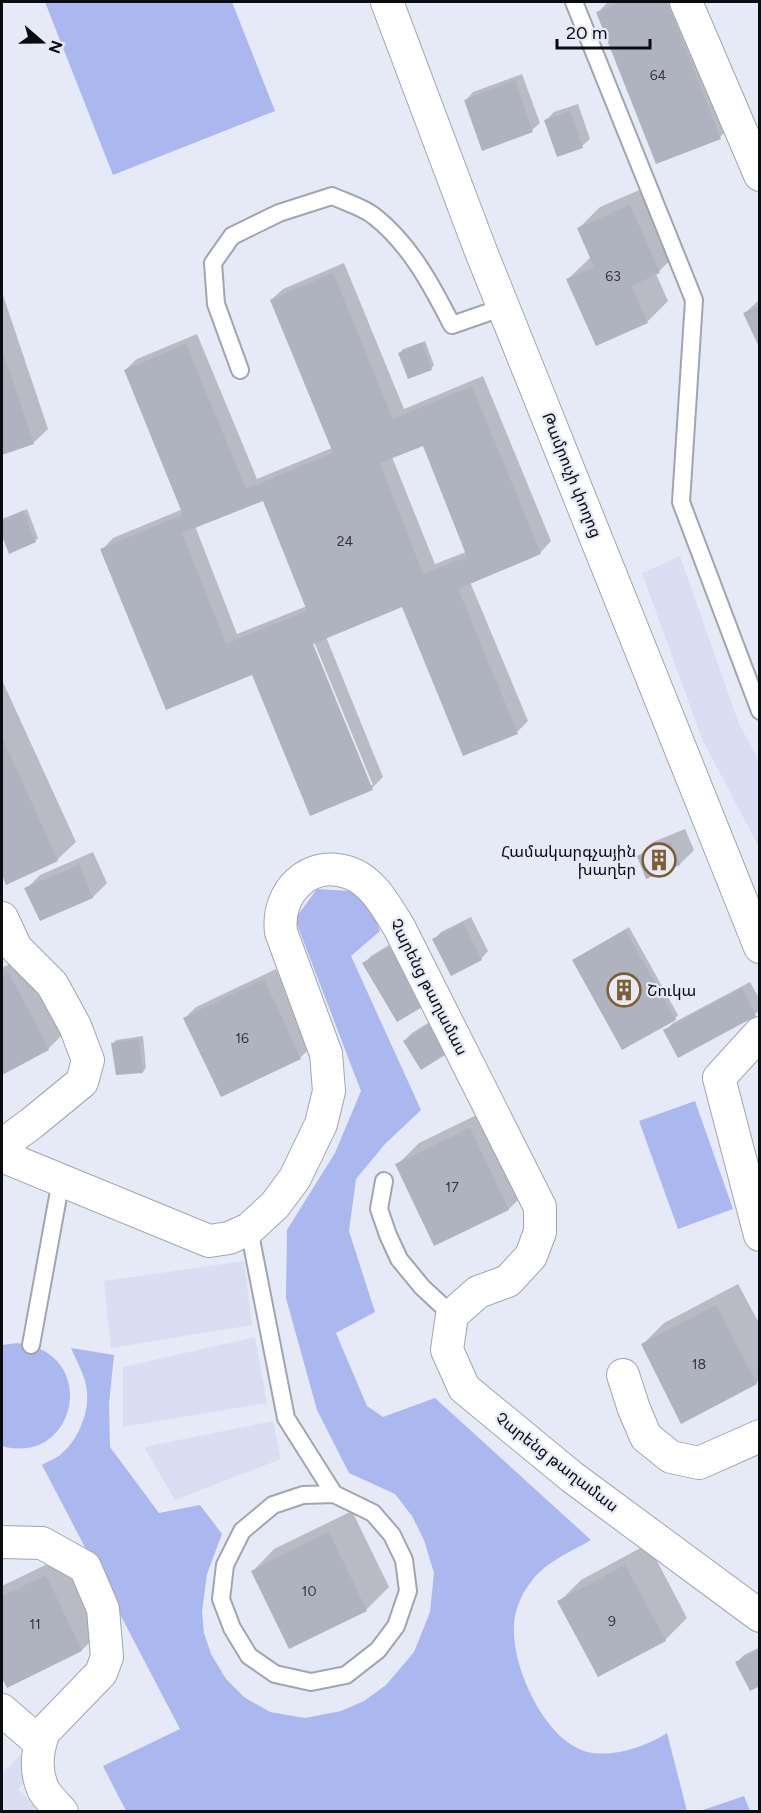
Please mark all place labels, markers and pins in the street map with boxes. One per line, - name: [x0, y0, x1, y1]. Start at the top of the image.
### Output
- place label: Համակարգչային խաղեր: [501, 842, 636, 879]
- building icon: Համակարգչային խաղեր: [641, 842, 677, 878]
- building icon: Շուկա: [606, 972, 642, 1008]
- place label: Շուկա: [647, 981, 696, 1000]

